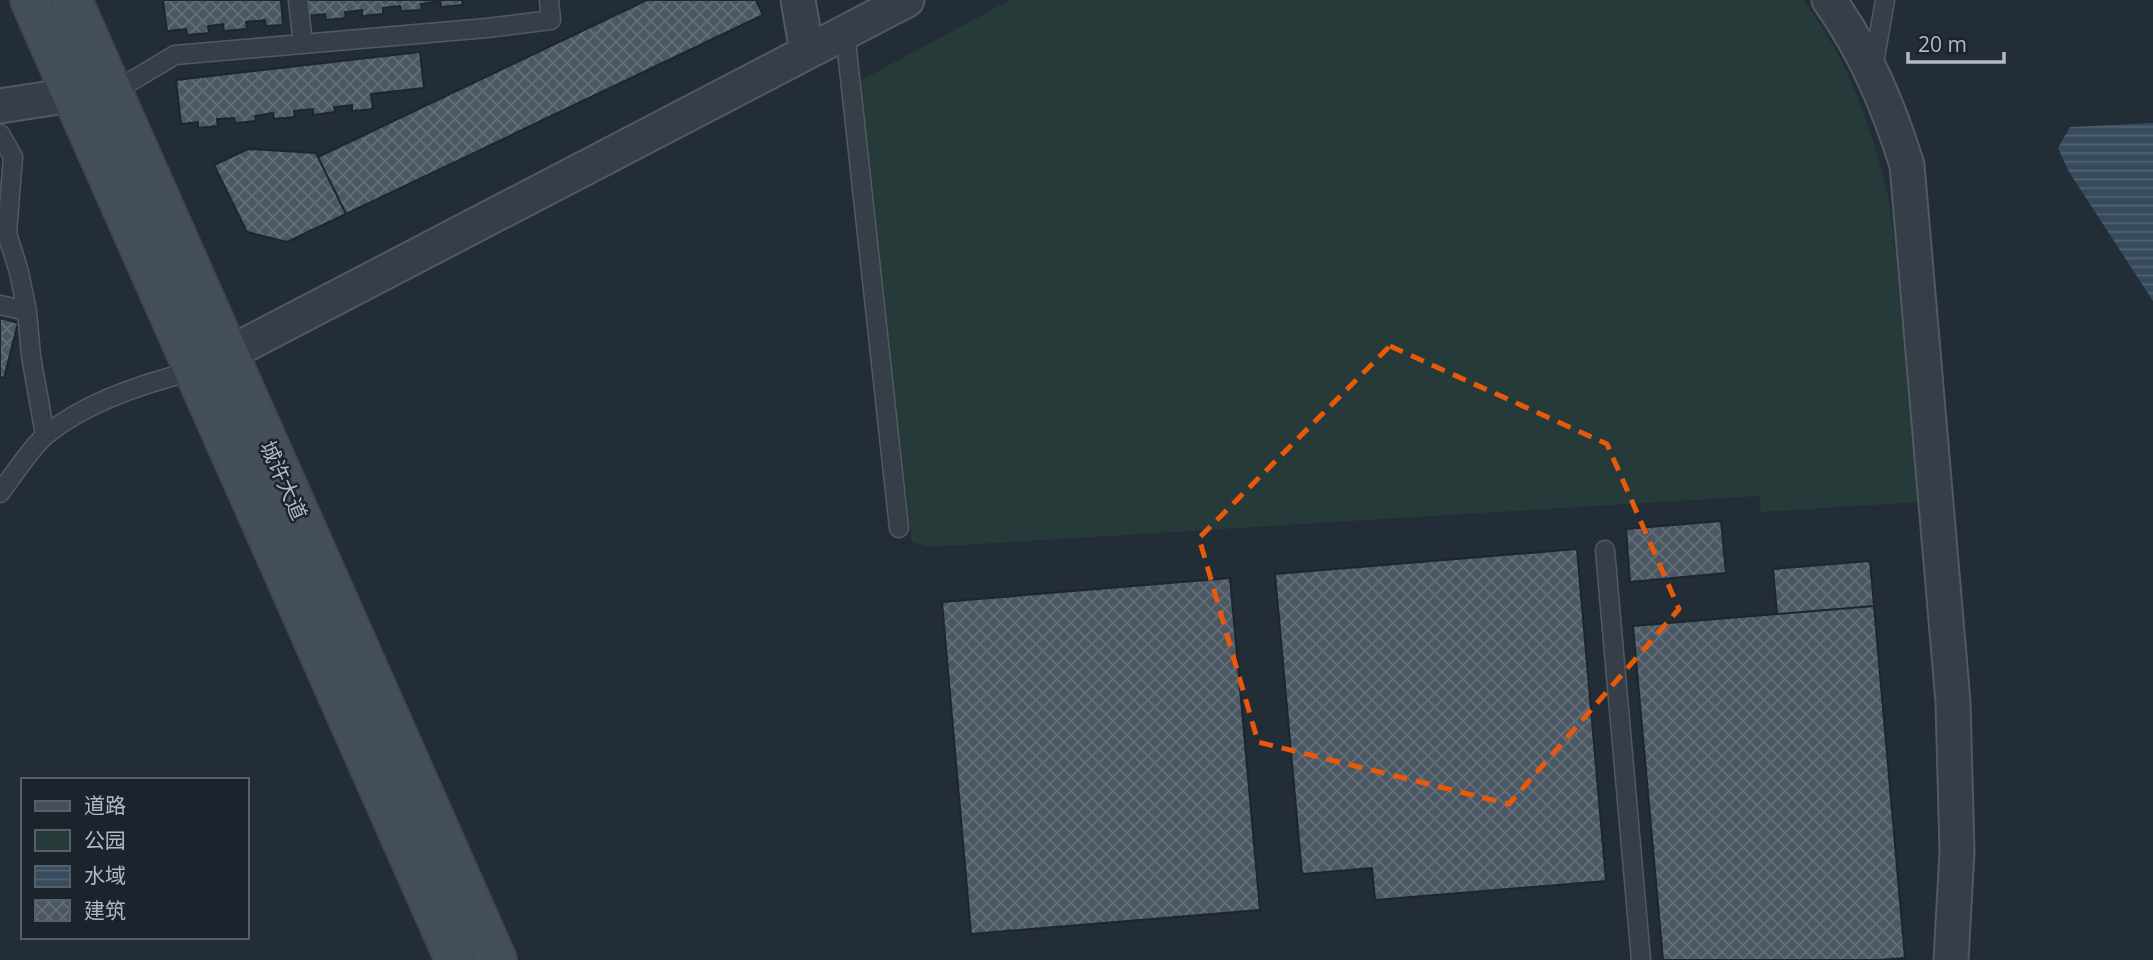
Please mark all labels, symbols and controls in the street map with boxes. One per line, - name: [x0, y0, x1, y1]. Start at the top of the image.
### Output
- scale bar: [1908, 21, 2004, 65]
- text: 20 m: [1918, 30, 1967, 58]
- street label: 城许大道: [254, 436, 314, 524]
- legend: [21, 778, 248, 939]
- text: 道路: [84, 791, 126, 819]
- text: 公园: [84, 826, 126, 854]
- text: 水域: [84, 861, 126, 889]
- text: 建筑: [84, 896, 126, 924]

